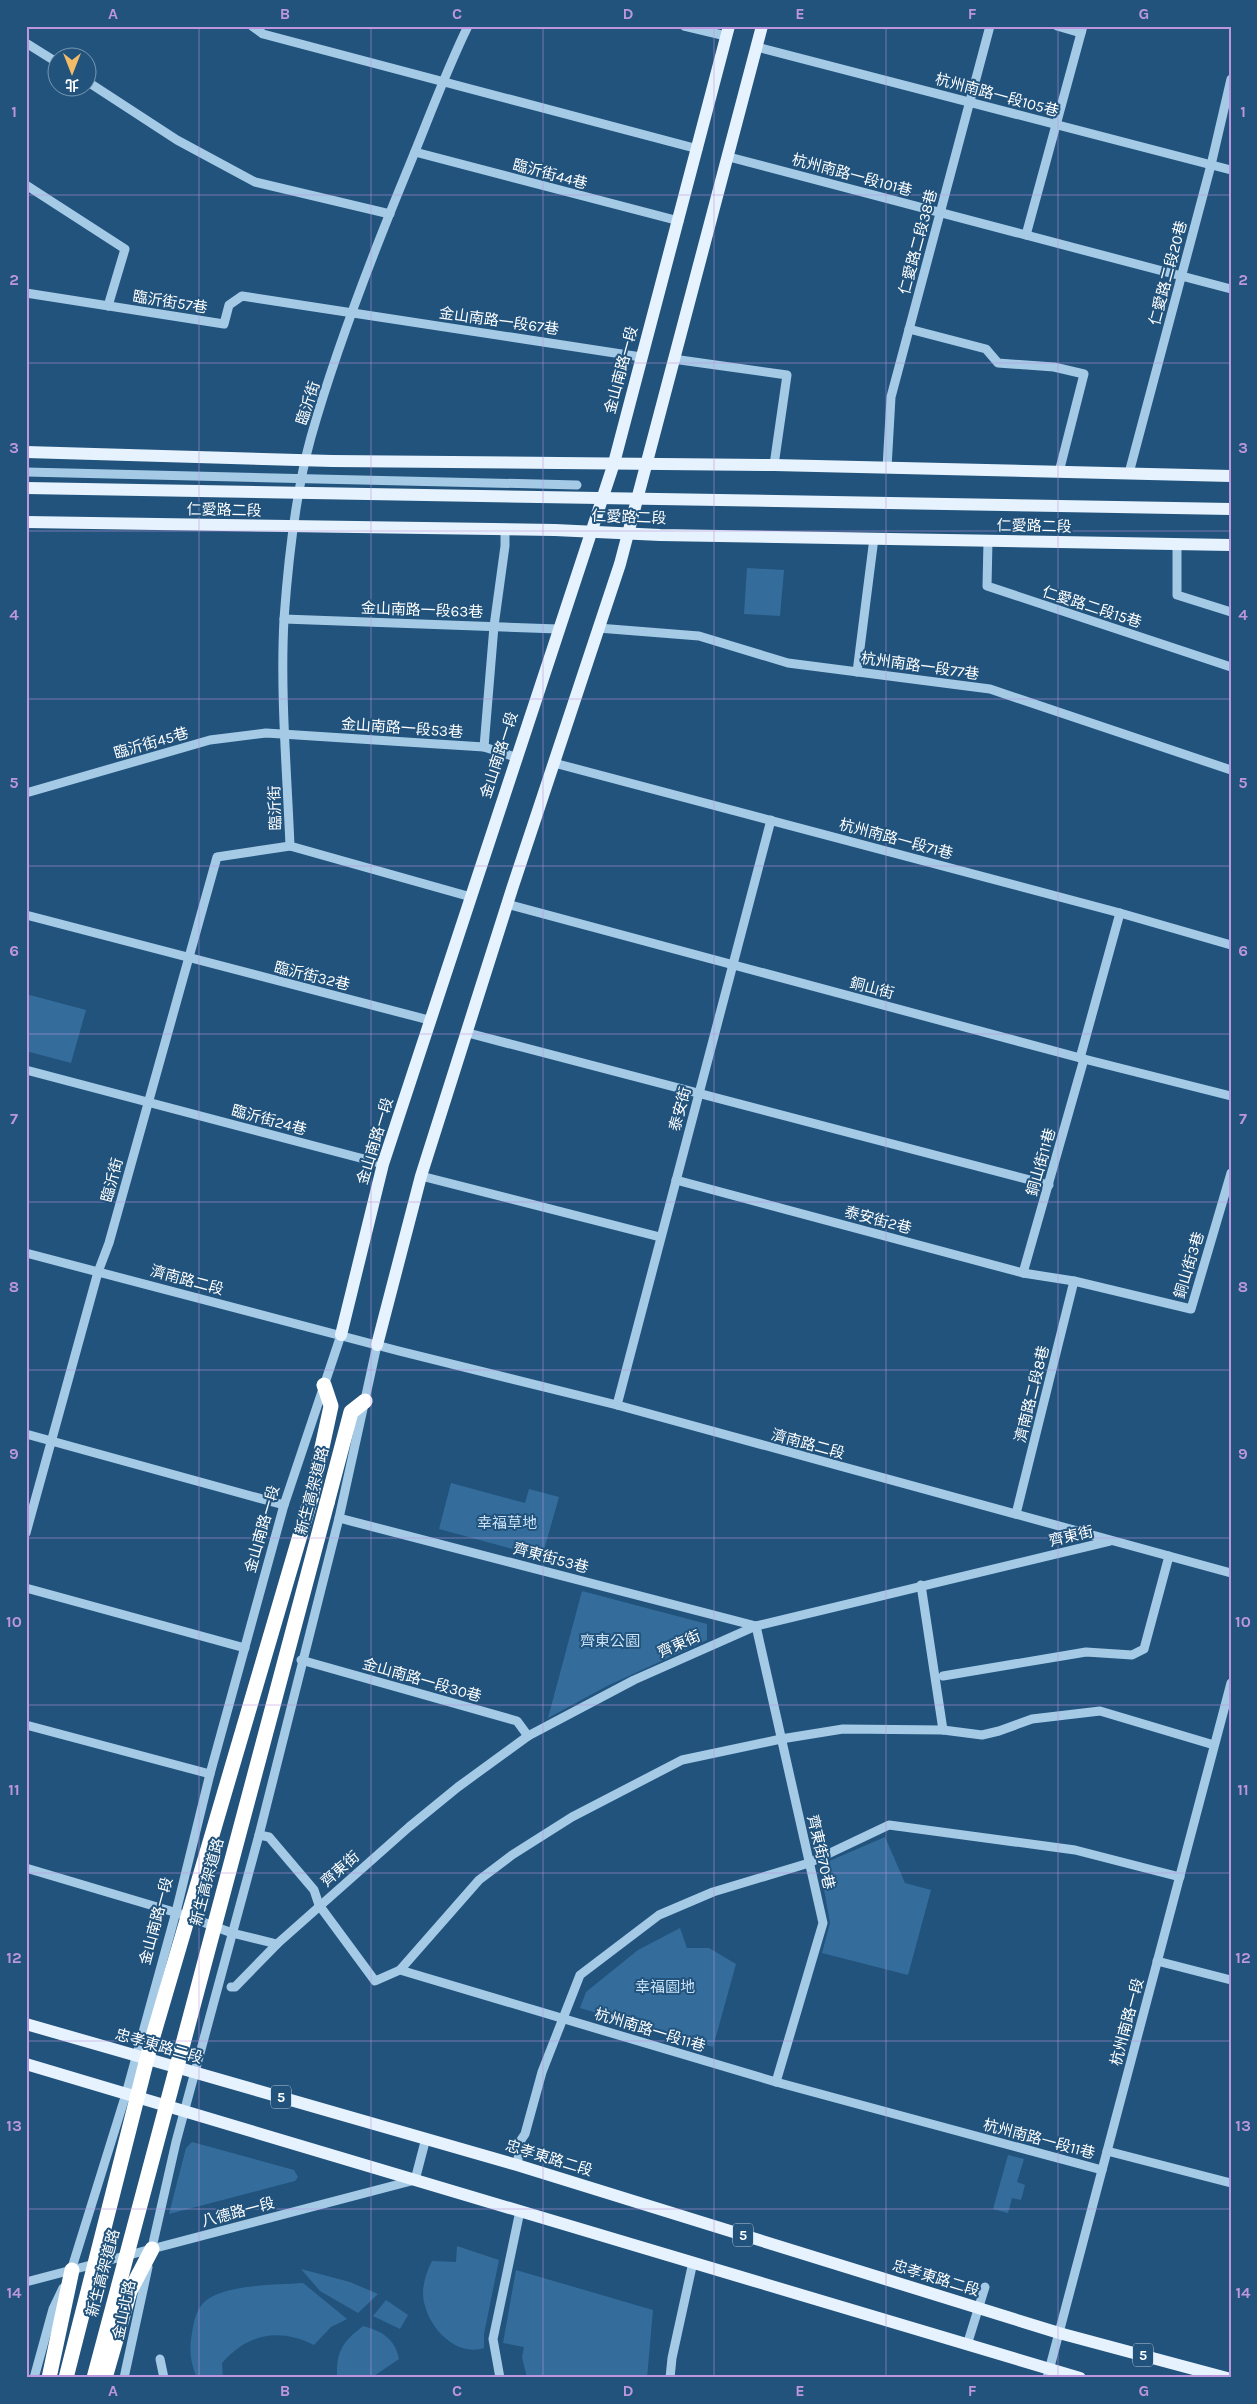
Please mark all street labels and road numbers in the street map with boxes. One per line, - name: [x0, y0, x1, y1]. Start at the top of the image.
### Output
- street label: 杭州南路一段105巷: [933, 70, 1061, 120]
- street label: 杭州南路一段101巷: [790, 150, 914, 200]
- street label: 臨沂街44巷: [511, 155, 589, 193]
- street label: 仁愛路二段38巷: [895, 187, 941, 297]
- street label: 仁愛路二段20巷: [1145, 219, 1191, 327]
- street label: 臨沂街57巷: [131, 287, 209, 317]
- street label: 金山南路一段67巷: [438, 304, 560, 338]
- street label: 金山南路一段: [601, 324, 641, 416]
- street label: 臨沂街: [292, 379, 324, 427]
- street label: 仁愛路二段: [186, 500, 262, 520]
- street label: 仁愛路二段: [591, 507, 667, 527]
- street label: 仁愛路二段: [996, 516, 1072, 536]
- street label: 仁愛路二段15巷: [1040, 582, 1144, 632]
- street label: 金山南路一段63巷: [360, 599, 484, 621]
- street label: 杭州南路一段77巷: [860, 649, 980, 683]
- street label: 金山南路一段: [477, 709, 521, 801]
- street label: 金山南路一段53巷: [340, 715, 464, 741]
- street label: 臨沂街45巷: [112, 724, 190, 762]
- street label: 臨沂街: [265, 785, 285, 831]
- street label: 杭州南路一段71巷: [837, 815, 955, 863]
- street label: 臨沂街32巷: [272, 958, 352, 994]
- street label: 銅山街: [848, 973, 896, 1003]
- street label: 泰安街: [665, 1085, 695, 1133]
- street label: 金山南路一段: [353, 1095, 397, 1187]
- street label: 臨沂街24巷: [229, 1101, 309, 1139]
- street label: 銅山街11巷: [1023, 1126, 1059, 1198]
- street label: 臨沂街: [97, 1156, 127, 1204]
- street label: 泰安街2巷: [842, 1202, 914, 1238]
- street label: 銅山街3巷: [1170, 1229, 1208, 1301]
- street label: 濟南路二段: [148, 1262, 226, 1298]
- street label: 濟南路二段8巷: [1011, 1344, 1053, 1444]
- street label: 濟南路二段: [769, 1426, 847, 1462]
- street label: 新生高架道路: [292, 1445, 332, 1537]
- street label: 金山南路一段: [241, 1483, 283, 1575]
- street label: 齊東街: [1047, 1522, 1095, 1550]
- street label: 齊東街53巷: [511, 1539, 591, 1577]
- street label: 齊東街: [655, 1627, 703, 1661]
- street label: 金山南路一段30巷: [361, 1654, 483, 1706]
- street label: 齊東街70巷: [804, 1813, 838, 1891]
- street label: 新生高架道路: [187, 1836, 227, 1928]
- street label: 齊東街: [317, 1847, 363, 1891]
- street label: 金山南路一段: [136, 1875, 176, 1967]
- street label: 杭州南路一段: [1107, 1976, 1147, 2068]
- street label: 杭州南路一段11巷: [592, 2005, 708, 2055]
- street label: 忠孝東路二段: [113, 2025, 205, 2067]
- road number: 5: [271, 2086, 291, 2108]
- street label: 杭州南路一段11巷: [981, 2115, 1097, 2163]
- street label: 忠孝東路二段: [503, 2136, 595, 2180]
- street label: 八德路一段: [199, 2194, 277, 2230]
- road number: 5: [733, 2224, 753, 2246]
- street label: 新生高架道路: [83, 2227, 123, 2319]
- street label: 忠孝東路二段: [890, 2256, 982, 2300]
- street label: 金山北路: [109, 2279, 139, 2341]
- road number: 5: [1133, 2344, 1153, 2366]

